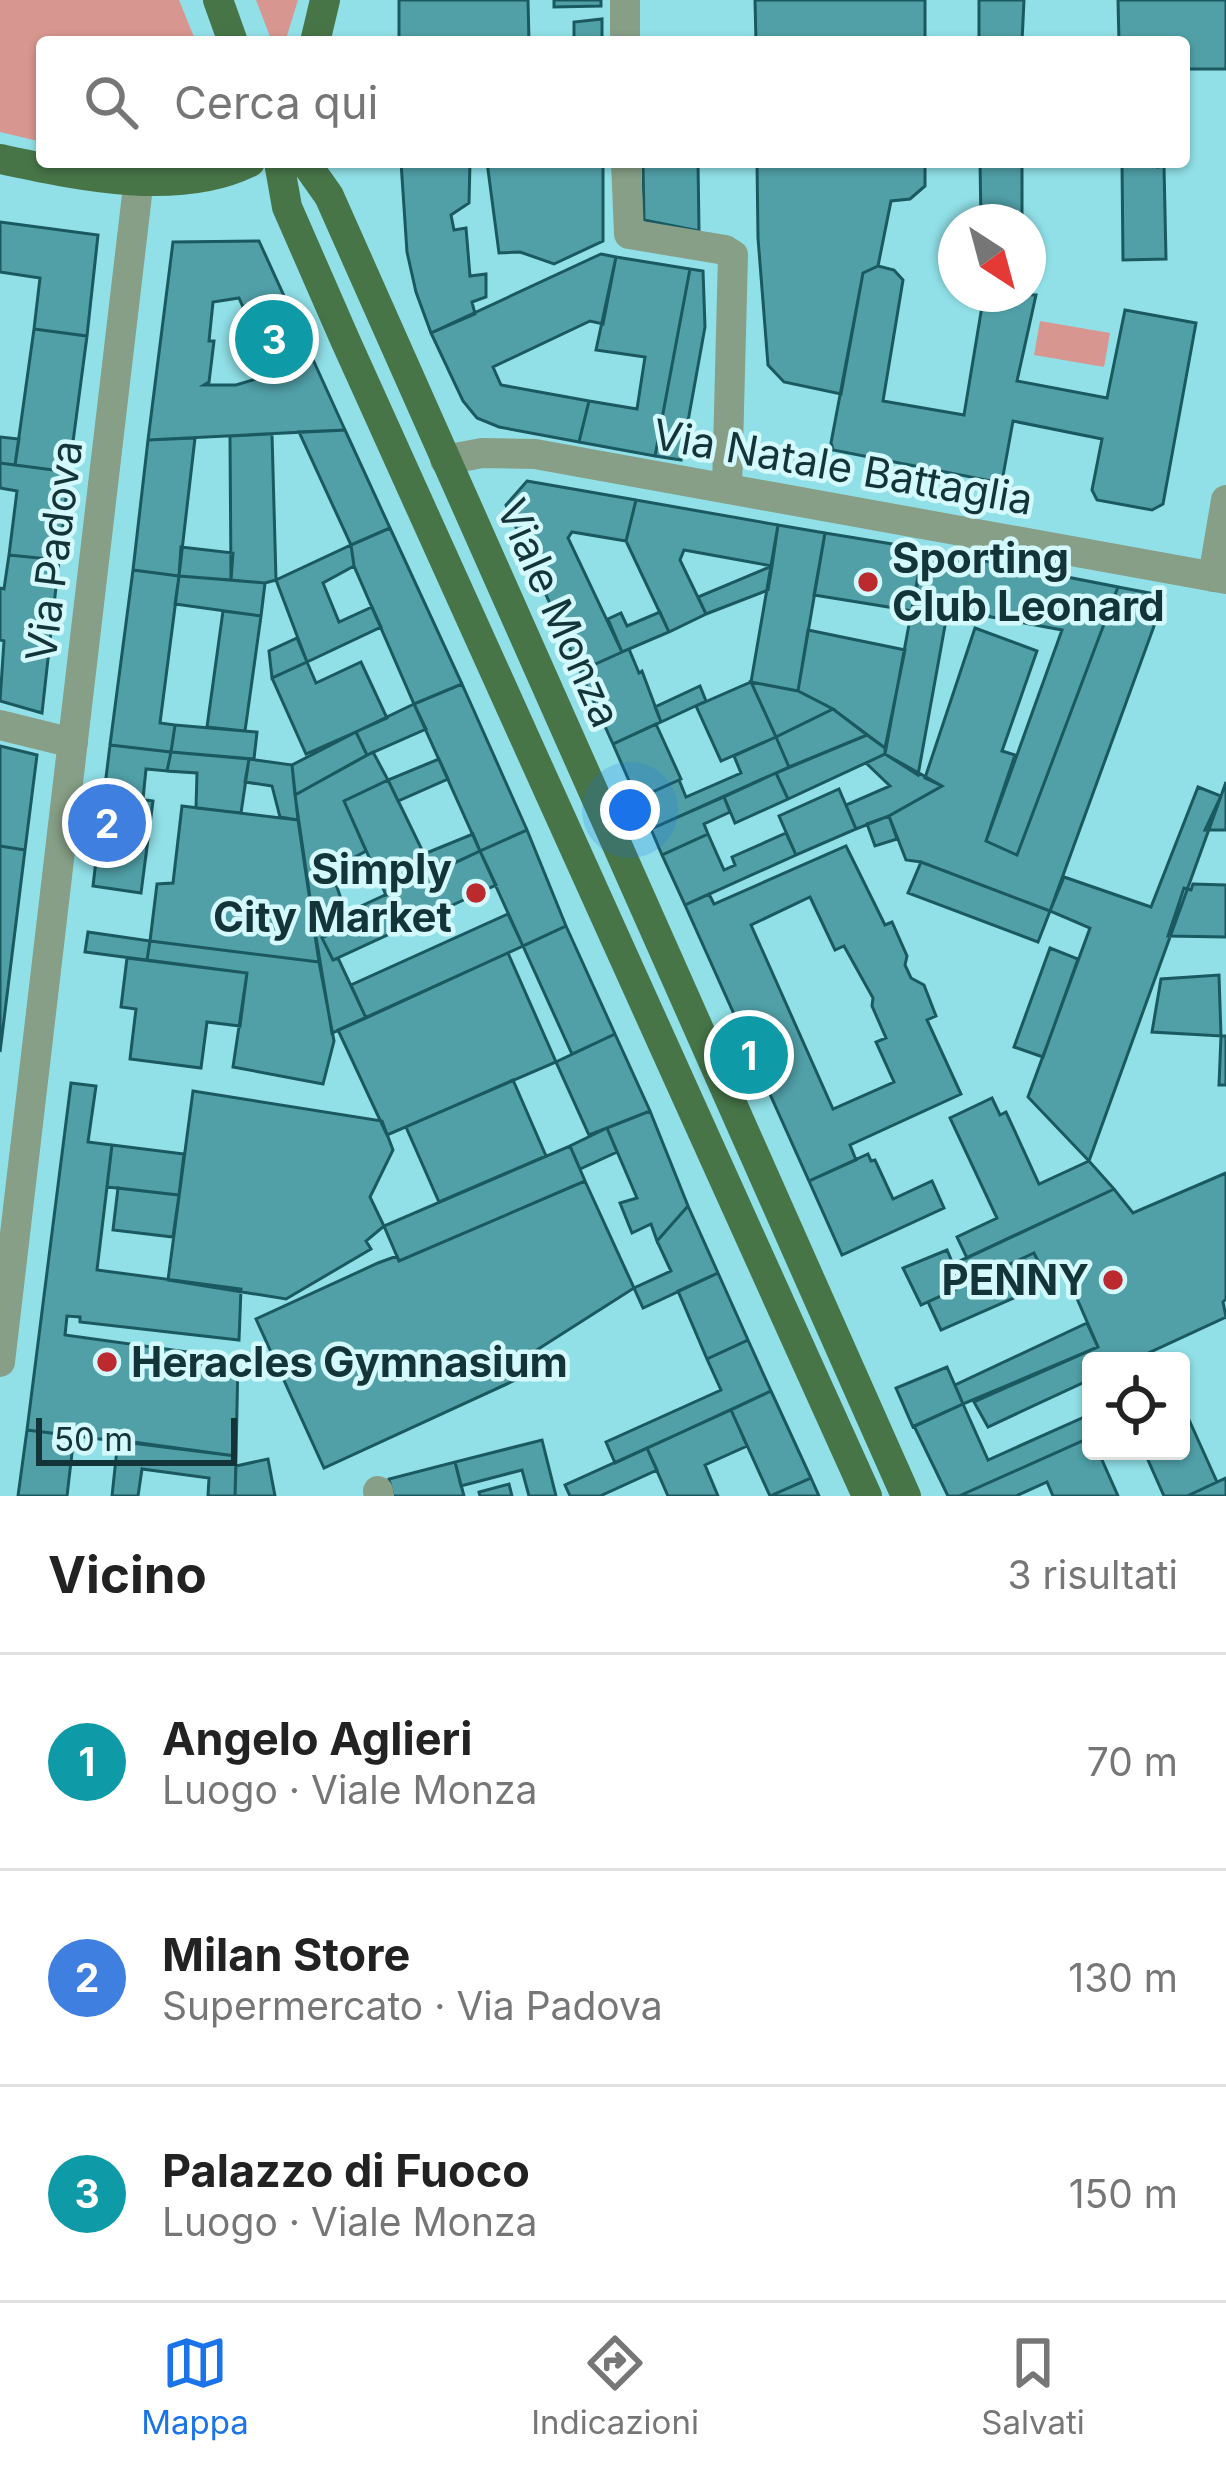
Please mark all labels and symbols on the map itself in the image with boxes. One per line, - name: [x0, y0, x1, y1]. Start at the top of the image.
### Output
- north arrow: [938, 204, 1046, 312]
- pin: 3: [235, 294, 313, 384]
- street label: Via Natale Battaglia: [649, 408, 1037, 525]
- street label: Via Padova: [15, 438, 92, 664]
- street label: Viale Monza: [487, 491, 632, 735]
- place label: Sporting Club Leonard: [892, 532, 1165, 631]
- marker: Sporting Club Leonard: [855, 569, 881, 595]
- pin: 2: [68, 778, 146, 868]
- your location: [600, 780, 660, 840]
- place label: Simply City Market: [213, 843, 452, 942]
- marker: Simply City Market: [463, 880, 489, 906]
- pin: 1: [710, 1010, 788, 1100]
- place label: PENNY: [942, 1254, 1089, 1305]
- marker: PENNY: [1100, 1267, 1126, 1293]
- place label: Heracles Gymnasium: [131, 1336, 568, 1387]
- marker: Heracles Gymnasium: [94, 1349, 120, 1375]
- scale bar: [36, 1412, 237, 1465]

